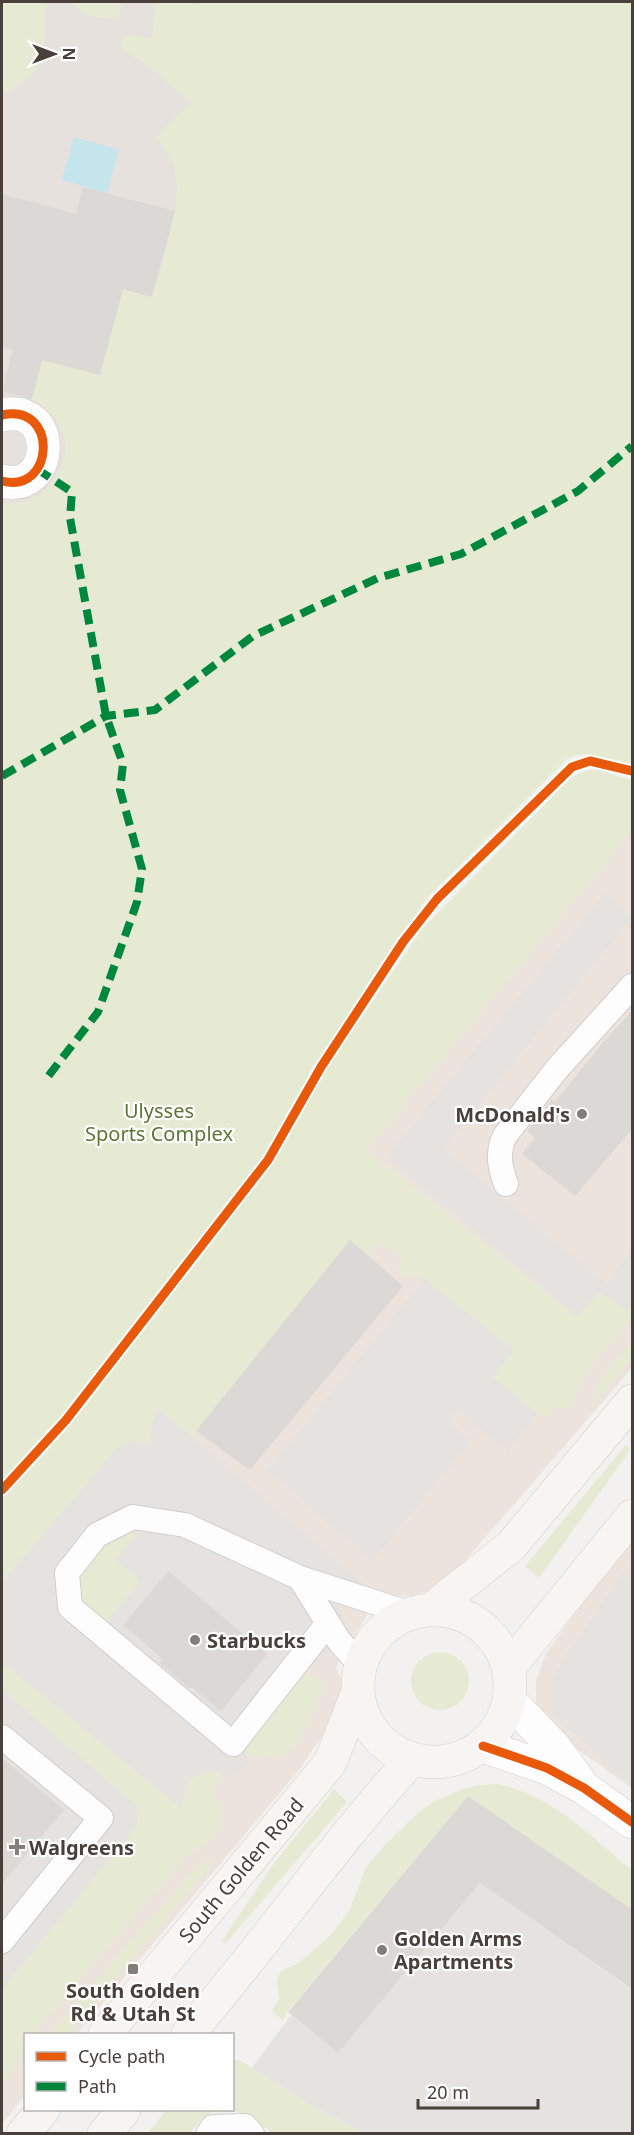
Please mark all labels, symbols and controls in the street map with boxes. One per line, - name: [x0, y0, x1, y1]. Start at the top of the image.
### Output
- north arrow: [24, 24, 84, 84]
- text: N: [58, 47, 80, 61]
- park label: Ulysses Sports Complex: [85, 1097, 233, 1147]
- place label: McDonald's: [455, 1101, 570, 1128]
- marker: McDonald's: [575, 1107, 589, 1121]
- place label: Starbucks: [207, 1627, 306, 1654]
- marker: Starbucks: [188, 1633, 202, 1647]
- street label: South Golden Road: [172, 1792, 310, 1948]
- place label: Walgreens: [29, 1834, 134, 1861]
- marker: Walgreens: [10, 1840, 24, 1854]
- place label: Golden Arms Apartments: [394, 1925, 522, 1975]
- marker: Golden Arms Apartments: [375, 1943, 389, 1957]
- marker: South Golden Rd & Utah St: [126, 1962, 140, 1976]
- place label: South Golden Rd & Utah St: [66, 1977, 200, 2027]
- legend: [24, 2033, 234, 2111]
- text: Cycle path: [78, 2044, 165, 2068]
- scale bar: [418, 2072, 538, 2110]
- text: Path: [78, 2074, 117, 2098]
- text: 20 m: [427, 2080, 469, 2104]

